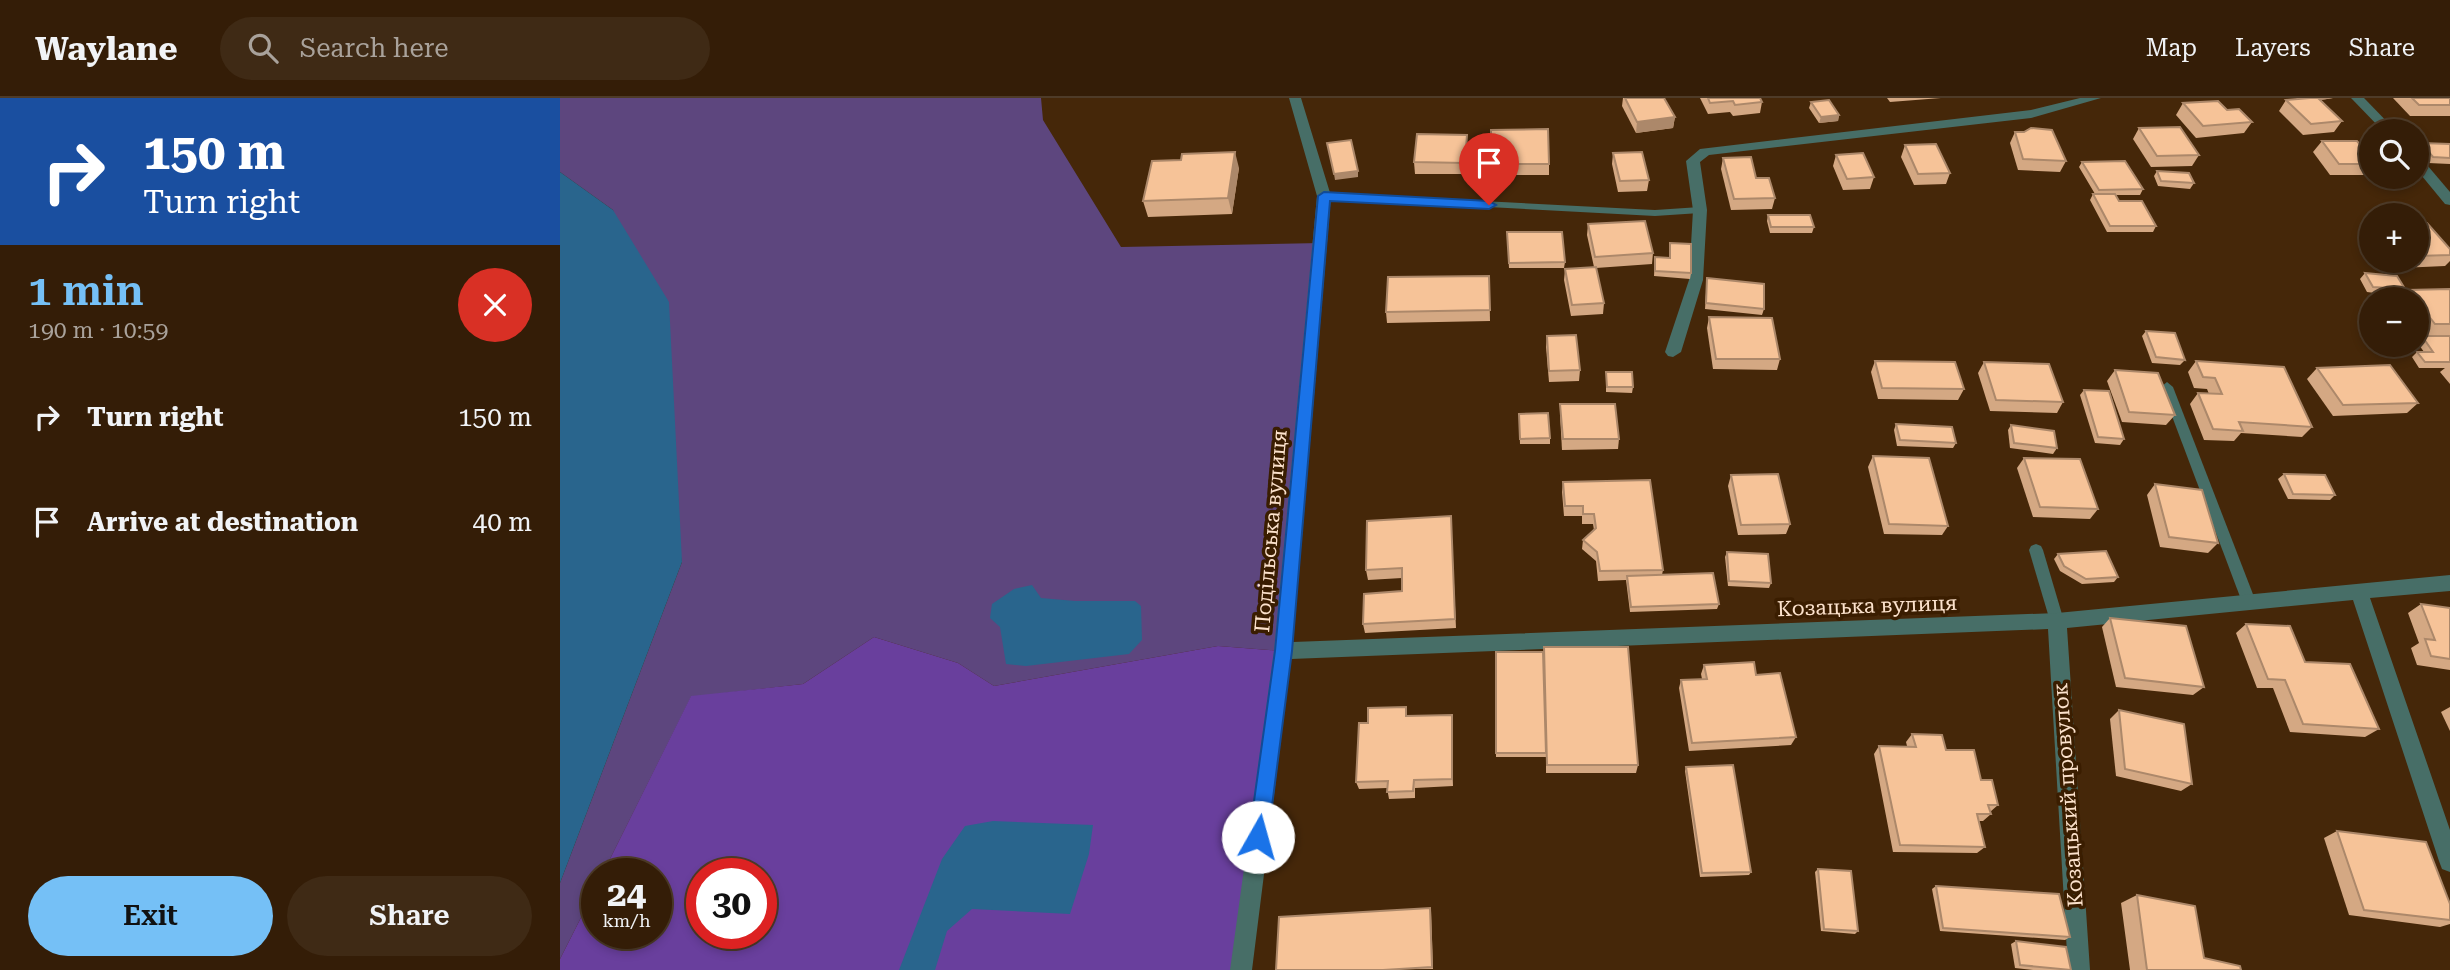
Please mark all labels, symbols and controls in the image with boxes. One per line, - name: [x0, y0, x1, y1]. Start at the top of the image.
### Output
- search box: [220, 17, 710, 80]
- text: Waylane: [35, 29, 178, 68]
- icon: search: [244, 29, 282, 67]
- text: Search here: [300, 33, 449, 63]
- text: Map: [2146, 34, 2197, 62]
- text: Layers: [2235, 34, 2311, 62]
- text: Share: [2349, 34, 2415, 62]
- map controls: [2359, 119, 2429, 357]
- button: search: [2359, 119, 2429, 189]
- text: 150 m: [143, 124, 285, 181]
- icon: right: [28, 126, 119, 217]
- pin: [1459, 133, 1519, 205]
- icon: arrive: [1470, 144, 1508, 182]
- text: Turn right: [143, 183, 300, 221]
- button: +: [2359, 203, 2429, 273]
- text: 1 min: [28, 266, 144, 315]
- button: close: [458, 268, 532, 342]
- button: −: [2359, 287, 2429, 357]
- text: 190 m · 10:59: [28, 317, 168, 344]
- icon: right: [28, 398, 66, 436]
- text: Turn right: [87, 402, 223, 432]
- text: 150 m: [458, 402, 532, 432]
- street label: Подільська вулиця: [1250, 429, 1292, 633]
- icon: arrive: [28, 503, 66, 541]
- text: Arrive at destination: [87, 507, 358, 537]
- text: 40 m: [473, 507, 532, 537]
- street label: Козацька вулиця: [1776, 591, 1958, 621]
- street label: Козацький провулок: [2048, 682, 2088, 908]
- position arrow: [1221, 800, 1295, 874]
- speed limit sign: 30: [686, 858, 777, 949]
- text: 24: [607, 874, 646, 915]
- button: Exit: [28, 876, 273, 956]
- button: Share: [287, 876, 532, 956]
- text: km/h: [602, 910, 651, 931]

